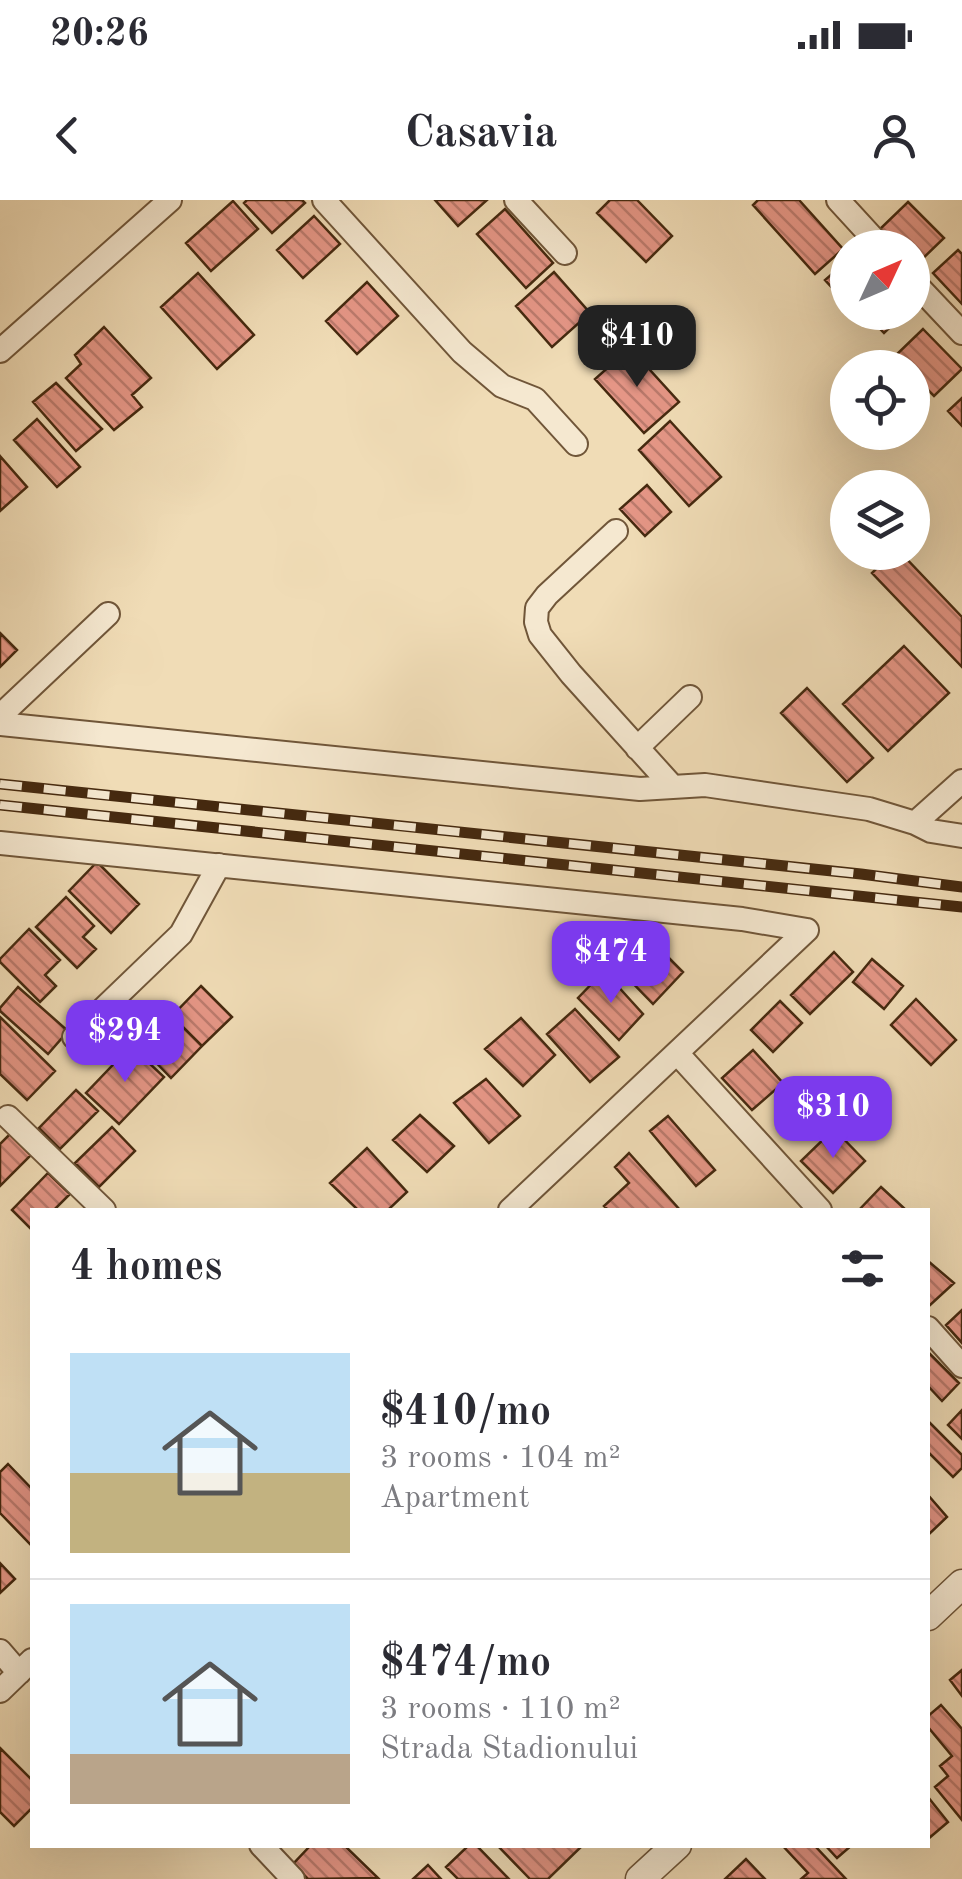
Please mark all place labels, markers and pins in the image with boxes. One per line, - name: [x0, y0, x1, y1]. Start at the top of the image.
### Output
- pin: $410: [578, 305, 696, 390]
- pin: $474: [552, 921, 670, 1006]
- pin: $294: [66, 1000, 184, 1085]
- pin: $310: [774, 1076, 892, 1161]

